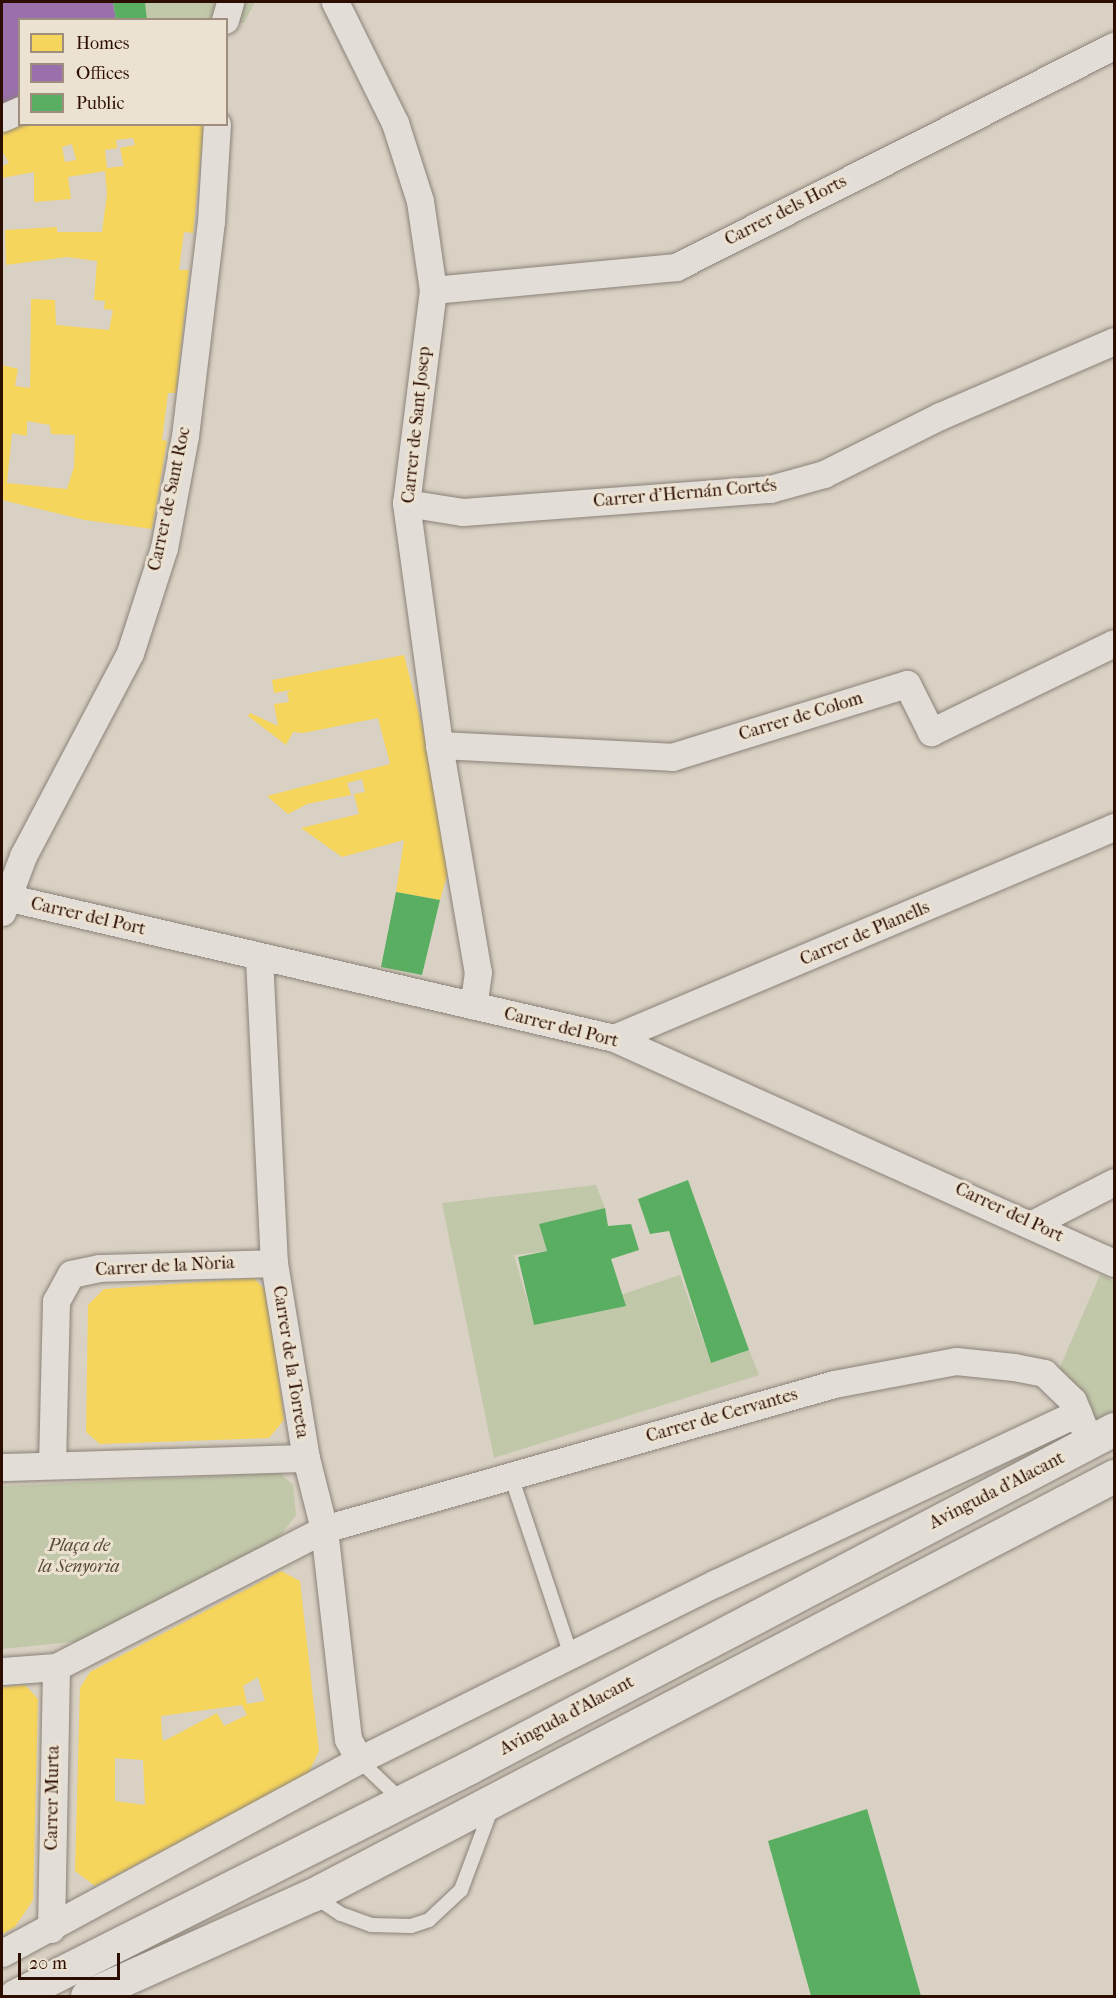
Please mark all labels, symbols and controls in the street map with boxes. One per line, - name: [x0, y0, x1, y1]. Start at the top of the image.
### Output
- legend: [18, 18, 228, 126]
- text: Homes: [76, 33, 130, 54]
- text: Offices: [76, 63, 129, 84]
- text: Public: [76, 93, 124, 114]
- street label: Carrer dels Horts: [721, 171, 851, 251]
- street label: Carrer de Sant Josep: [398, 345, 436, 505]
- street label: Carrer de Sant Roc: [144, 425, 196, 573]
- street label: Carrer d'Hernán Cortés: [592, 475, 778, 513]
- street label: Carrer de Colom: [736, 688, 866, 746]
- street label: Carrer del Port: [28, 893, 148, 941]
- street label: Carrer de Planells: [797, 897, 933, 971]
- street label: Carrer del Port: [502, 1003, 620, 1053]
- street label: Carrer del Port: [951, 1178, 1067, 1248]
- street label: Carrer de la Nòria: [95, 1253, 235, 1281]
- street label: Carrer de la Torreta: [267, 1284, 313, 1440]
- street label: Carrer de Cervantes: [644, 1384, 800, 1448]
- street label: Avinguda d'Alacant: [926, 1448, 1068, 1534]
- park label: Plaça de la Senyoria: [38, 1536, 120, 1578]
- street label: Avinguda d'Alacant: [496, 1672, 638, 1760]
- street label: Carrer Murta: [41, 1745, 65, 1851]
- scale bar: [21, 1941, 123, 1979]
- text: 20 m: [29, 1953, 67, 1974]

